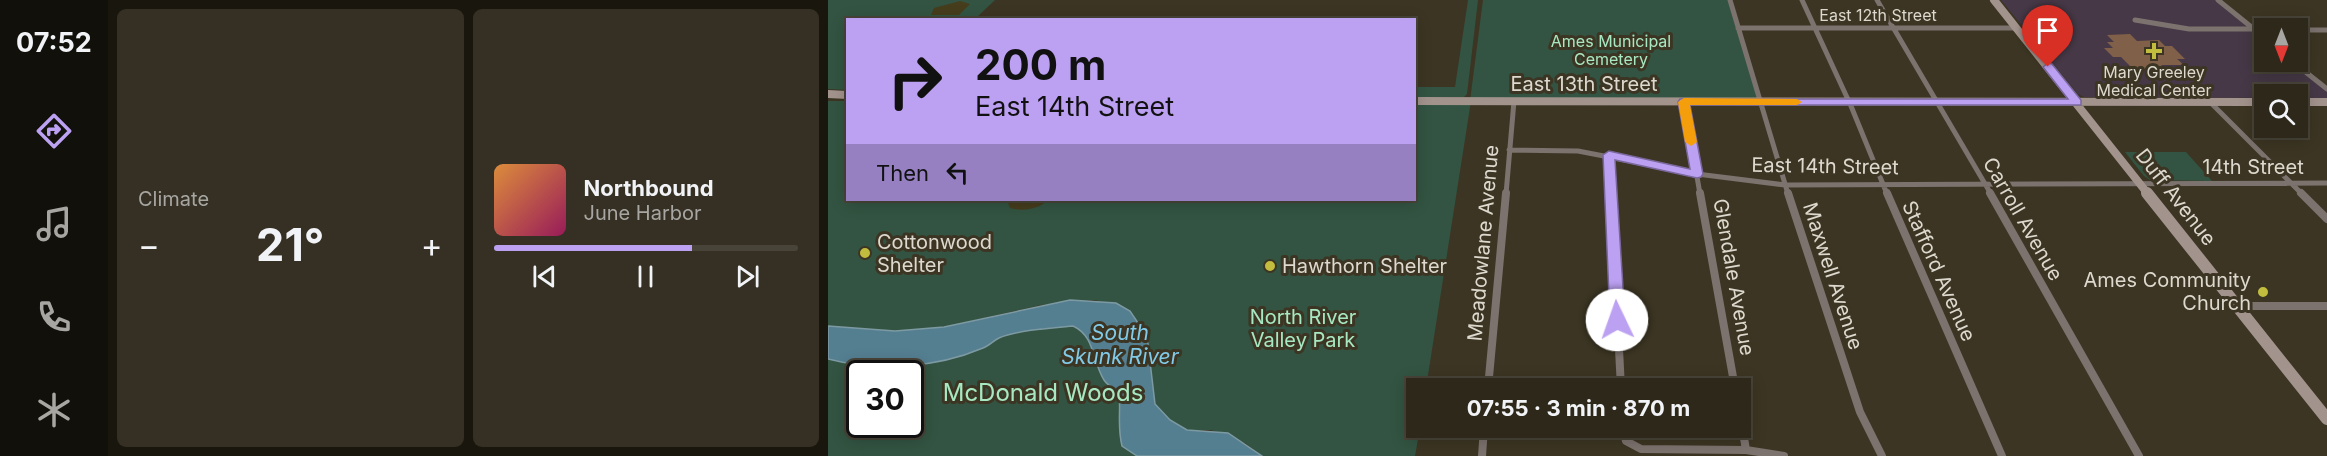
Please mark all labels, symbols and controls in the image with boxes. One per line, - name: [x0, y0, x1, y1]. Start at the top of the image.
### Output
- street label: East 12th Street: [1819, 5, 1937, 25]
- pin: [2022, 5, 2073, 67]
- icon: arrive: [2031, 14, 2064, 47]
- north arrow: [2254, 18, 2308, 72]
- map controls: [2254, 18, 2308, 138]
- text: 07:52: [16, 26, 92, 59]
- park label: Ames Municipal Cemetery: [1551, 31, 1671, 69]
- text: 200 m: [975, 39, 1106, 90]
- icon: right: [876, 42, 954, 120]
- marker: Mary Greeley Medical Center: [2145, 42, 2163, 60]
- place label: Mary Greeley Medical Center: [2096, 62, 2212, 100]
- street label: East 13th Street: [1511, 72, 1658, 96]
- button: search: [2254, 84, 2308, 138]
- text: East 14th Street: [975, 90, 1174, 123]
- icon: directions: [33, 110, 75, 152]
- street label: Meadowlane Avenue: [1462, 144, 1504, 342]
- street label: Duff Avenue: [2131, 144, 2221, 250]
- street label: East 14th Street: [1751, 153, 1899, 179]
- street label: Carroll Avenue: [1978, 153, 2068, 285]
- street label: 14th Street: [2202, 155, 2304, 179]
- icon: left: [941, 156, 974, 189]
- text: Then: [876, 160, 929, 186]
- text: Northbound: [584, 175, 714, 201]
- text: Climate: [138, 187, 209, 211]
- street label: Glendale Avenue: [1708, 197, 1760, 357]
- street label: Stafford Avenue: [1897, 197, 1981, 345]
- street label: Maxwell Avenue: [1798, 199, 1868, 353]
- text: June Harbor: [584, 201, 702, 225]
- icon: music: [33, 203, 75, 245]
- text: 21°: [256, 217, 324, 272]
- text: −: [138, 225, 160, 265]
- text: +: [421, 225, 443, 265]
- place label: Cottonwood Shelter: [877, 230, 992, 277]
- marker: Cottonwood Shelter: [858, 246, 872, 260]
- place label: Hawthorn Shelter: [1282, 254, 1448, 278]
- marker: Hawthorn Shelter: [1263, 259, 1277, 273]
- icon: previous: [528, 260, 561, 293]
- icon: pause: [629, 260, 662, 293]
- icon: next: [731, 260, 764, 293]
- place label: Ames Community Church: [2084, 268, 2251, 315]
- marker: Ames Community Church: [2256, 285, 2270, 299]
- position arrow: [1585, 288, 1649, 352]
- icon: phone: [33, 296, 75, 338]
- park label: North River Valley Park: [1250, 305, 1357, 352]
- water label: South Skunk River: [1061, 320, 1180, 369]
- speed limit sign: 30: [846, 360, 924, 438]
- park label: McDonald Woods: [943, 378, 1143, 407]
- icon: climate: [33, 389, 75, 431]
- text: 07:55 · 3 min · 870 m: [1467, 395, 1690, 421]

